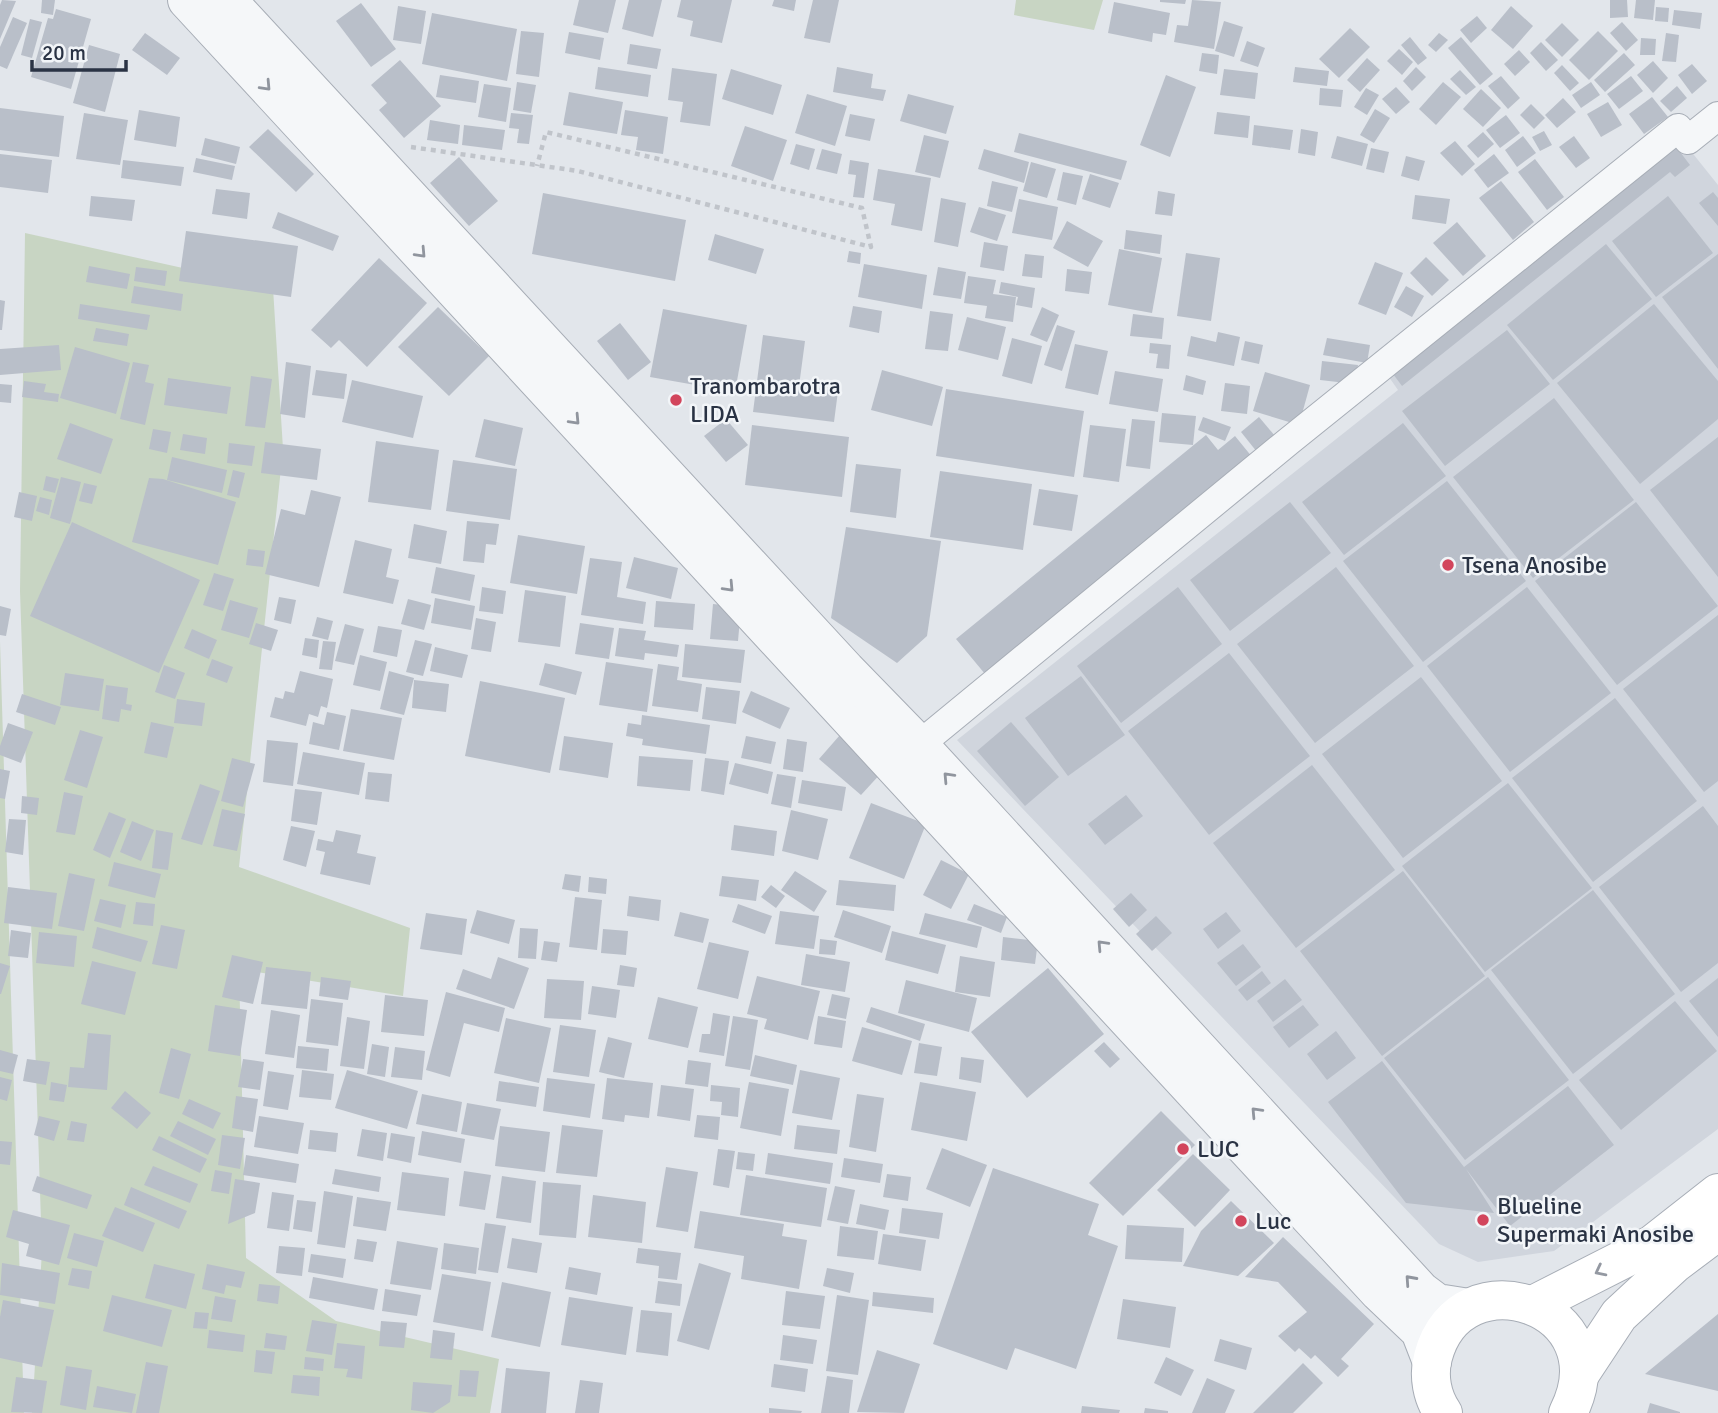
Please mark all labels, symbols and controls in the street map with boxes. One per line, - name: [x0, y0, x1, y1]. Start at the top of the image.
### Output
- scale bar: [32, 28, 126, 72]
- text: 20 m: [42, 40, 86, 66]
- one-way arrow: [258, 78, 271, 91]
- one-way arrow: [413, 245, 425, 258]
- place label: Tranombarotra LIDA: [690, 371, 841, 429]
- marker: Tranombarotra LIDA: [668, 392, 684, 408]
- one-way arrow: [567, 412, 580, 425]
- place label: Tsena Anosibe: [1462, 550, 1607, 580]
- marker: Tsena Anosibe: [1440, 557, 1456, 573]
- one-way arrow: [721, 579, 734, 592]
- one-way arrow: [944, 772, 957, 785]
- one-way arrow: [1098, 940, 1111, 953]
- one-way arrow: [1252, 1107, 1265, 1120]
- place label: LUC: [1197, 1134, 1239, 1164]
- marker: LUC: [1175, 1141, 1191, 1157]
- place label: Blueline Supermaki Anosibe: [1497, 1191, 1694, 1249]
- place label: Luc: [1255, 1206, 1291, 1236]
- marker: Blueline Supermaki Anosibe: [1475, 1212, 1491, 1228]
- marker: Luc: [1233, 1213, 1249, 1229]
- one-way arrow: [1595, 1262, 1607, 1276]
- one-way arrow: [1406, 1275, 1419, 1288]

